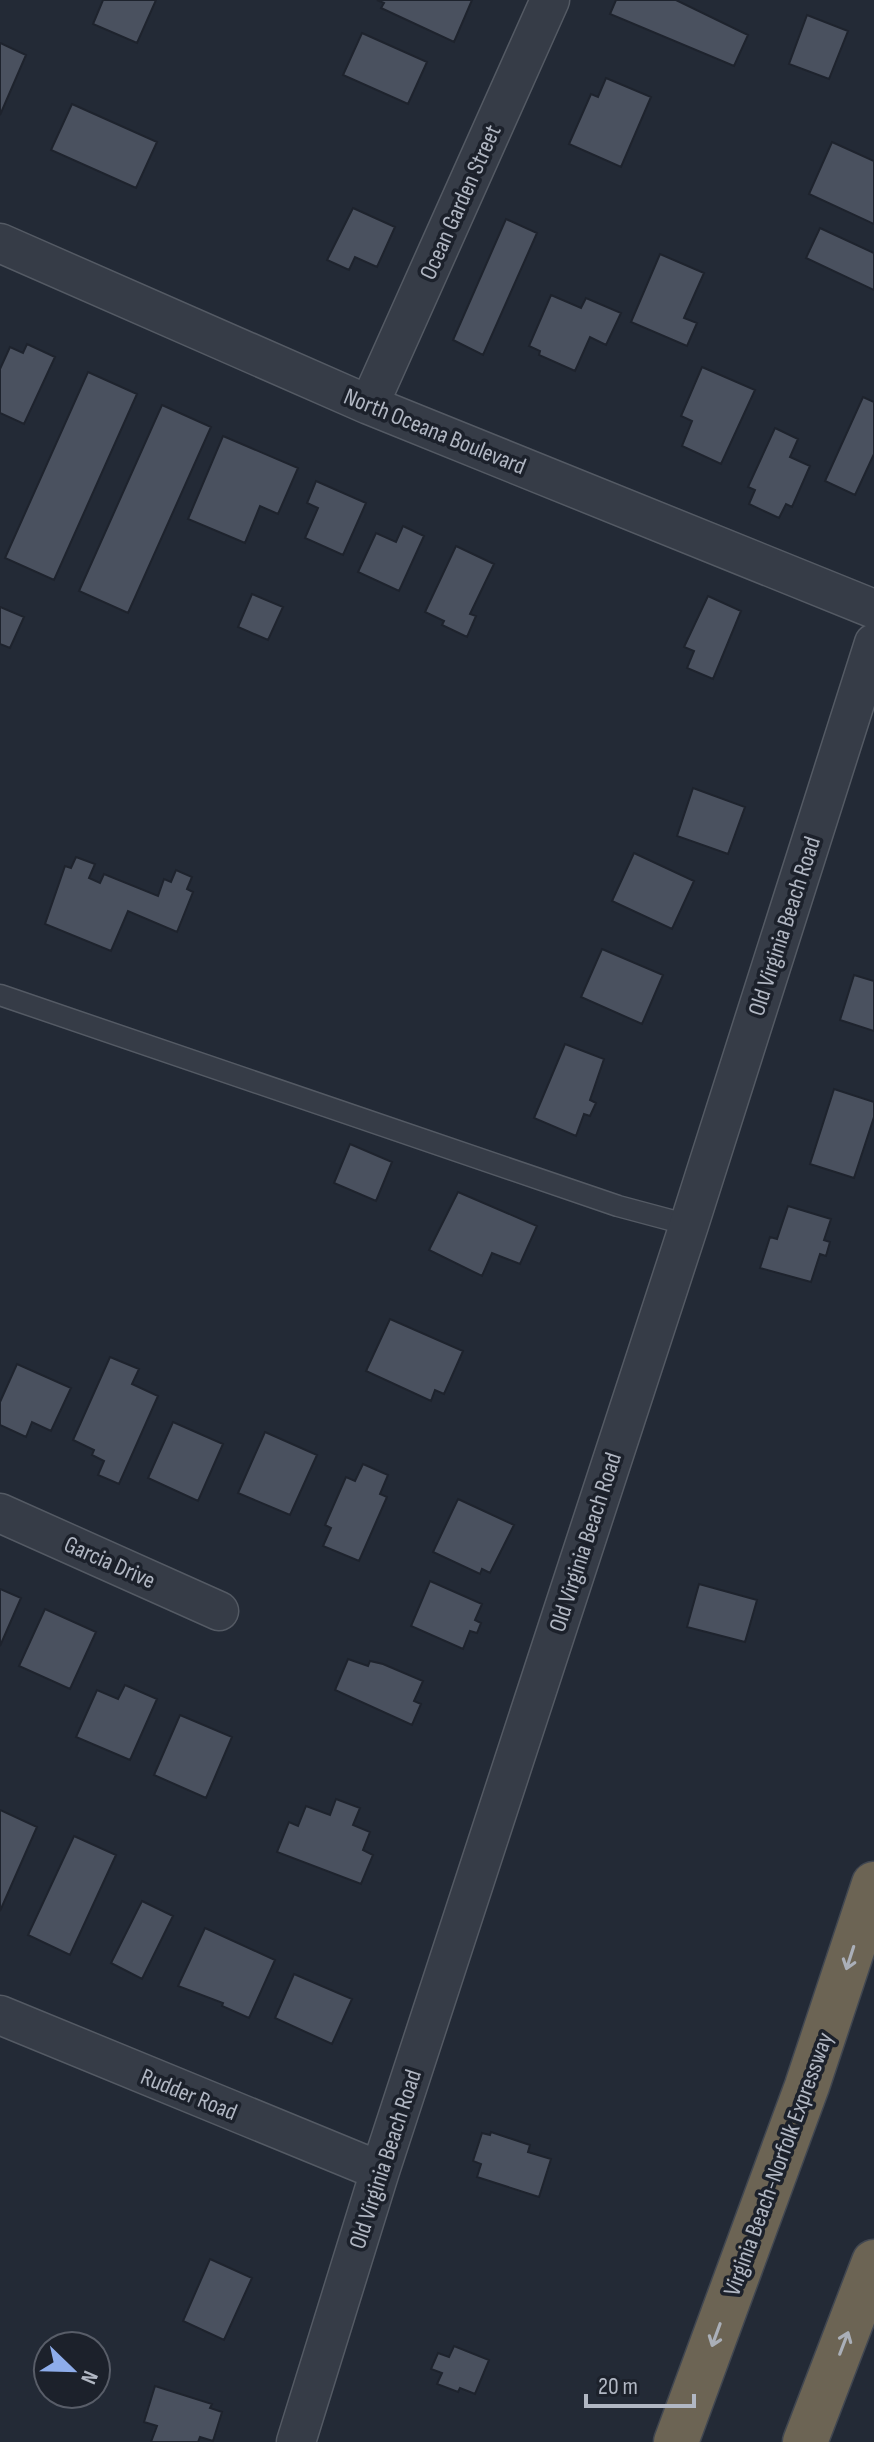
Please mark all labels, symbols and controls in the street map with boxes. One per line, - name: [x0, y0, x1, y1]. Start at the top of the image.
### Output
- street label: Ocean Garden Street: [413, 120, 508, 284]
- street label: North Oceana Boulevard: [340, 382, 530, 481]
- street label: Old Virginia Beach Road: [742, 833, 827, 1019]
- street label: Old Virginia Beach Road: [543, 1449, 628, 1635]
- street label: Garcia Drive: [60, 1530, 160, 1595]
- one-way arrow: [841, 1945, 856, 1970]
- street label: Virginia Beach-Norfolk Expressway: [717, 2028, 840, 2300]
- street label: Rudder Road: [136, 2062, 241, 2127]
- street label: Old Virginia Beach Road: [343, 2066, 428, 2252]
- one-way arrow: [708, 2322, 722, 2347]
- north arrow: [32, 2330, 112, 2410]
- one-way arrow: [838, 2332, 852, 2356]
- scale bar: [586, 2358, 694, 2408]
- text: N: [74, 2367, 104, 2388]
- text: 20 m: [598, 2372, 638, 2401]

